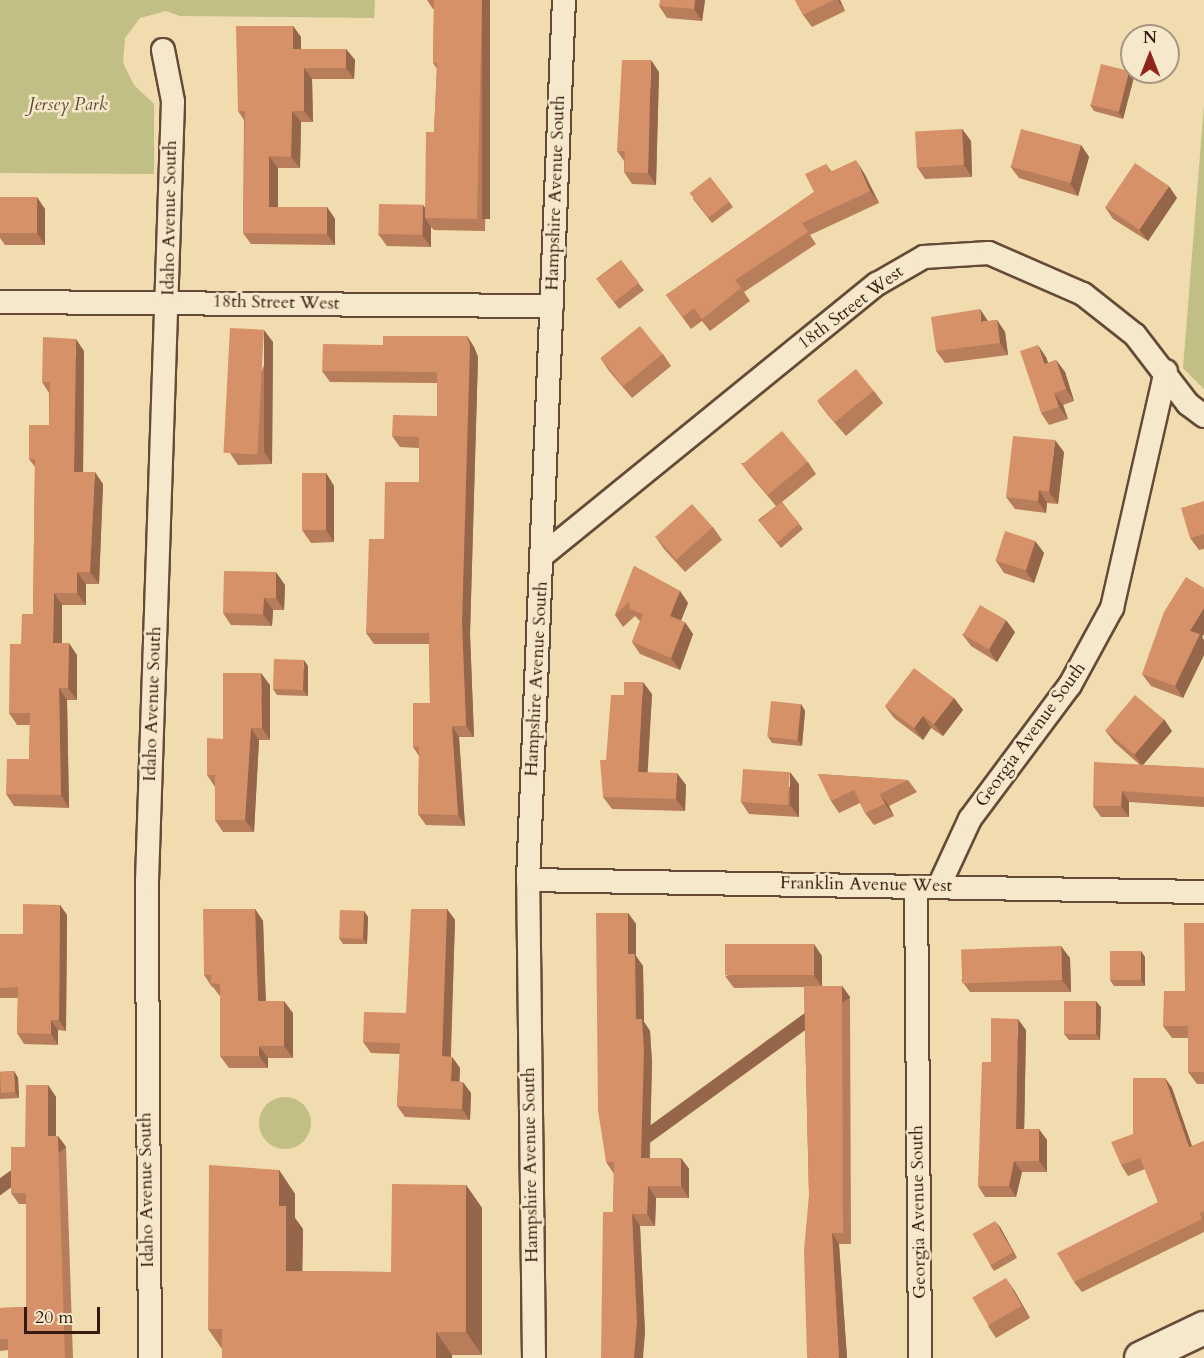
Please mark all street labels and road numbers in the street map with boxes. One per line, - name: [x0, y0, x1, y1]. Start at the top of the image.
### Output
- street label: Hampshire Avenue South: [542, 95, 570, 291]
- street label: Idaho Avenue South: [158, 140, 182, 296]
- street label: 18th Street West: [794, 261, 908, 355]
- street label: 18th Street West: [212, 291, 340, 315]
- street label: Hampshire Avenue South: [521, 581, 553, 777]
- street label: Idaho Avenue South: [139, 626, 167, 782]
- street label: Georgia Avenue South: [971, 658, 1091, 812]
- street label: Franklin Avenue West: [780, 873, 952, 897]
- street label: Hampshire Avenue South: [518, 1067, 544, 1263]
- street label: Idaho Avenue South: [135, 1112, 159, 1268]
- street label: Georgia Avenue South: [907, 1125, 931, 1299]

